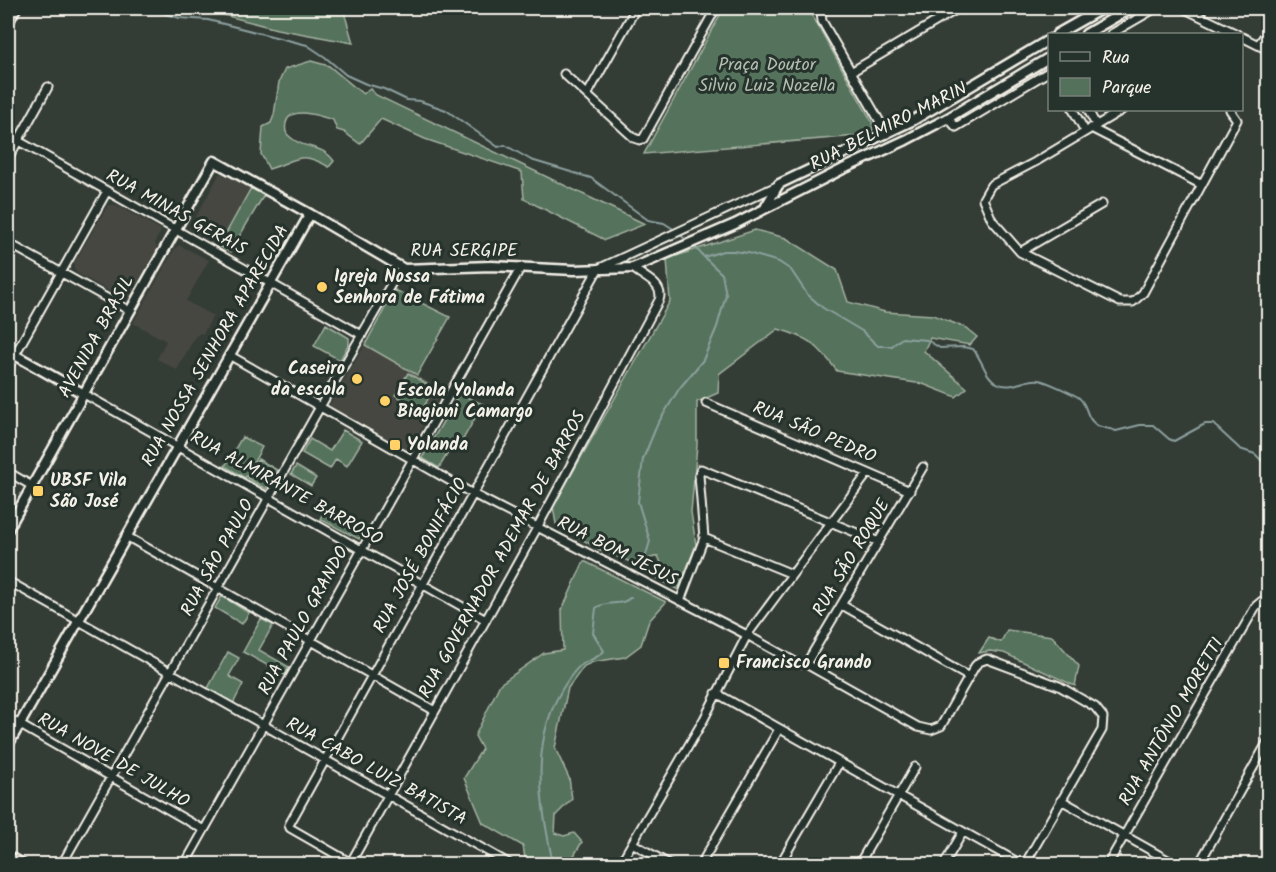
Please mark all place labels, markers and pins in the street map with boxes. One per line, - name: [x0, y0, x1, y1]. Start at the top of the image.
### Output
- place label: Igreja Nossa Senhora de Fátima: [334, 263, 485, 313]
- marker: Igreja Nossa Senhora de Fátima: [315, 280, 329, 294]
- place label: Caseiro da escola: [271, 355, 345, 405]
- marker: Caseiro da escola: [350, 372, 364, 386]
- place label: Escola Yolanda Biagioni Camargo: [397, 377, 533, 427]
- marker: Escola Yolanda Biagioni Camargo: [378, 394, 392, 408]
- place label: Yolanda: [407, 431, 468, 460]
- marker: Yolanda: [388, 438, 402, 452]
- place label: UBSF Vila São José: [50, 467, 127, 517]
- marker: UBSF Vila São José: [31, 484, 45, 498]
- place label: Francisco Grando: [736, 649, 872, 678]
- marker: Francisco Grando: [717, 656, 731, 670]

